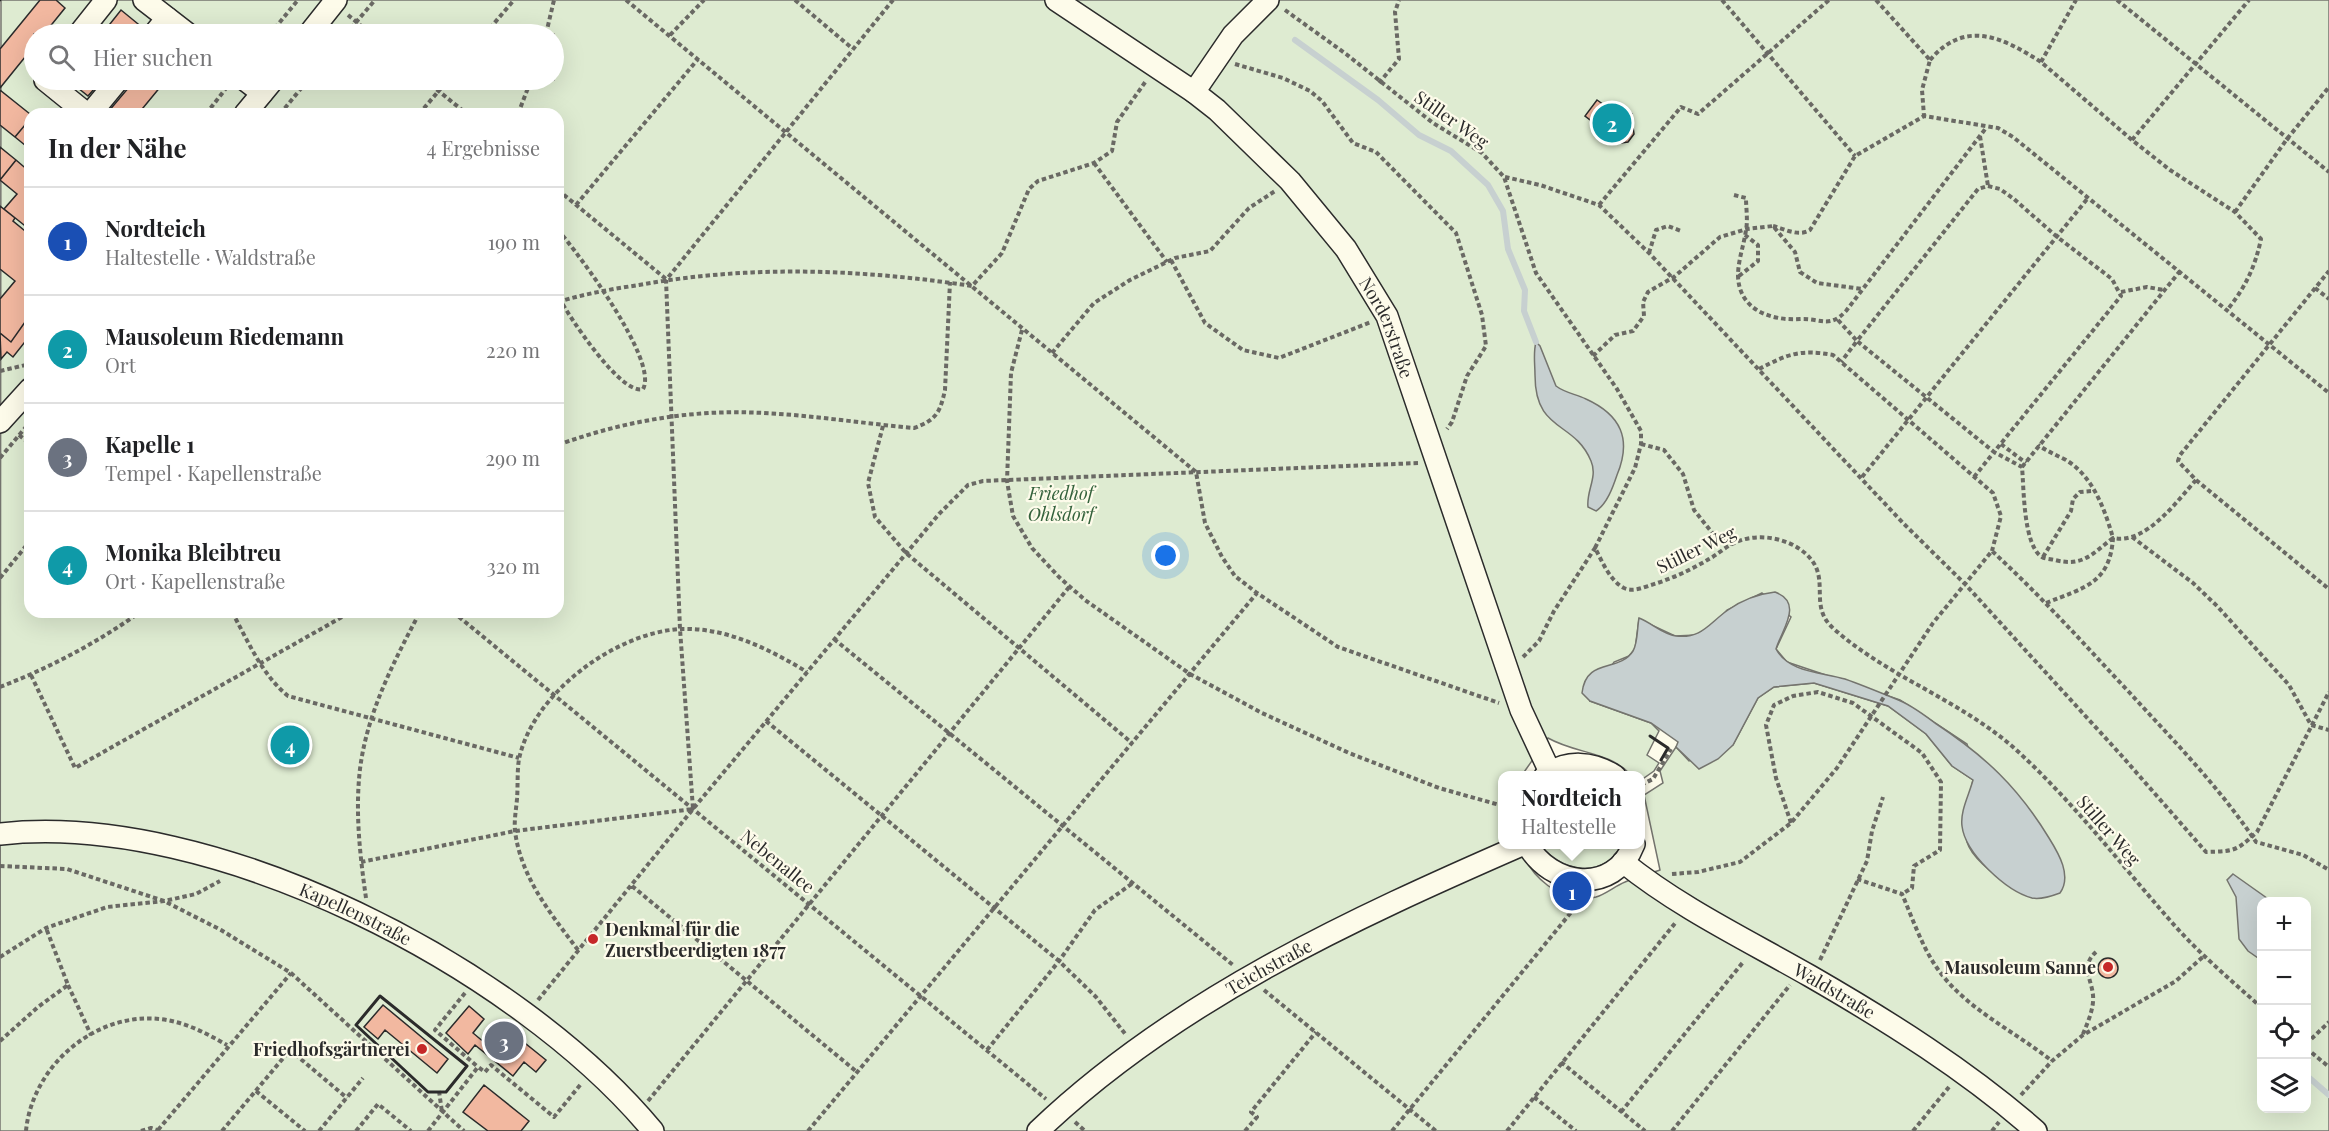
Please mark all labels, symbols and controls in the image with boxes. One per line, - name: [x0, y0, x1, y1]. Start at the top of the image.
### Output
- search box: [24, 24, 564, 90]
- icon: search: [45, 41, 78, 74]
- text: Hier suchen: [93, 42, 213, 72]
- street label: Stiller Weg: [1410, 85, 1494, 154]
- pin: 2: [1592, 100, 1632, 146]
- text: In der Nähe: [48, 130, 187, 165]
- text: 4 Ergebnisse: [427, 134, 540, 161]
- text: Nordteich: [105, 213, 206, 243]
- text: 1: [64, 228, 71, 255]
- text: 190 m: [488, 228, 540, 255]
- text: Haltestelle · Waldstraße: [105, 243, 316, 270]
- street label: Norderstraße: [1354, 272, 1419, 381]
- text: Mausoleum Riedemann: [105, 321, 344, 351]
- text: 2: [62, 336, 73, 363]
- text: 220 m: [486, 336, 540, 363]
- text: Ort: [105, 351, 136, 378]
- text: Kapelle 1: [105, 429, 195, 459]
- text: 3: [63, 444, 72, 471]
- text: 290 m: [486, 444, 540, 471]
- text: Tempel · Kapellenstraße: [105, 459, 322, 486]
- park label: Friedhof Ohlsdorf: [1028, 481, 1098, 526]
- street label: Stiller Weg: [1652, 519, 1740, 579]
- text: Monika Bleibtreu: [105, 537, 281, 567]
- your location: [1151, 541, 1180, 570]
- text: 4: [62, 552, 73, 579]
- text: 320 m: [487, 552, 540, 579]
- text: Ort · Kapellenstraße: [105, 567, 285, 594]
- pin: 4: [270, 722, 310, 768]
- popup: [1498, 771, 1645, 849]
- text: Nordteich: [1521, 782, 1622, 812]
- street label: Stiller Weg: [2072, 790, 2147, 871]
- text: Haltestelle: [1521, 812, 1616, 839]
- street label: Nebenallee: [736, 824, 820, 898]
- pin: 1: [1552, 868, 1592, 914]
- street label: Kapellenstraße: [296, 877, 416, 951]
- map controls: [2257, 897, 2311, 1113]
- button: +: [2257, 897, 2311, 951]
- place label: Denkmal für die Zuerstbeerdigten 1877: [605, 917, 786, 962]
- marker: Denkmal für die Zuerstbeerdigten 1877: [586, 932, 600, 946]
- street label: Teichstraße: [1221, 933, 1316, 1000]
- button: −: [2257, 951, 2311, 1005]
- place label: Mausoleum Sanne: [1944, 955, 2096, 979]
- street label: Waldstraße: [1789, 957, 1880, 1024]
- marker: Mausoleum Sanne: [2101, 960, 2115, 974]
- button: locate: [2257, 1005, 2311, 1059]
- pin: 3: [484, 1018, 524, 1064]
- place label: Friedhofsgärtnerei: [253, 1037, 410, 1061]
- marker: Friedhofsgärtnerei: [415, 1042, 429, 1056]
- button: layers: [2257, 1059, 2311, 1113]

